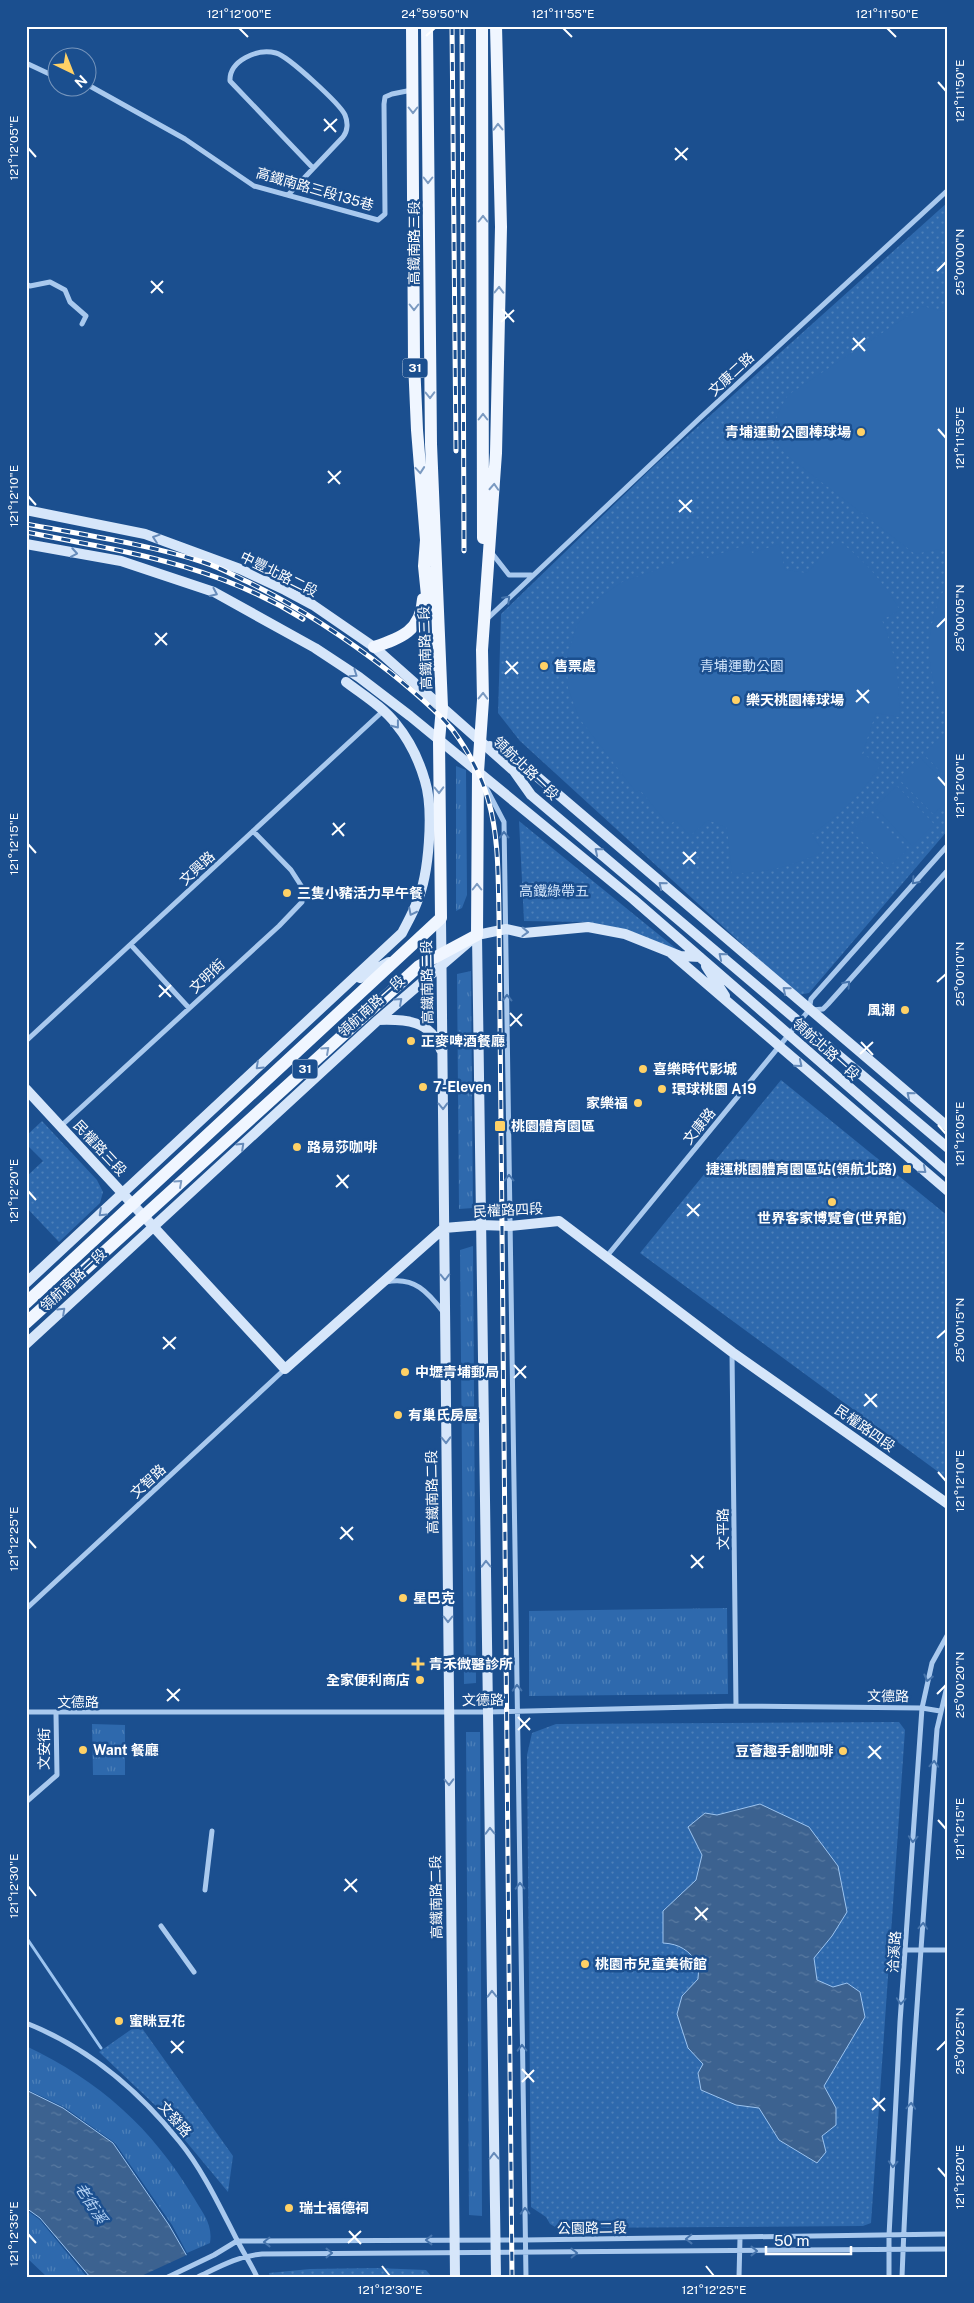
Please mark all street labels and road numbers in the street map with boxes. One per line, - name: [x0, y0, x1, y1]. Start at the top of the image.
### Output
- street label: 高鐵南路三段135巷: [254, 165, 376, 213]
- street label: 高鐵南路三段: [406, 201, 422, 285]
- street label: 文康二路: [705, 349, 757, 399]
- road number: 31: [402, 358, 428, 378]
- street label: 中豐北路二段: [238, 548, 320, 600]
- street label: 高鐵南路三段: [416, 606, 434, 690]
- street label: 領航北路一段: [490, 733, 562, 803]
- street label: 文興路: [176, 848, 218, 888]
- street label: 高鐵南路二段: [418, 940, 436, 1024]
- street label: 文明街: [186, 956, 228, 996]
- street label: 領航南路一段: [334, 972, 408, 1040]
- street label: 領航北路一段: [789, 1015, 863, 1083]
- road number: 31: [292, 1060, 318, 1078]
- street label: 文康路: [680, 1105, 718, 1147]
- street label: 民權路三段: [70, 1117, 130, 1179]
- street label: 民權路四段: [473, 1200, 543, 1220]
- street label: 領航南路一段: [37, 1246, 109, 1314]
- street label: 民權路四段: [832, 1401, 898, 1455]
- street label: 高鐵南路二段: [423, 1450, 441, 1534]
- street label: 文智路: [127, 1461, 169, 1501]
- street label: 文平路: [715, 1508, 731, 1550]
- street label: 文德路: [867, 1688, 909, 1704]
- street label: 文德路: [462, 1692, 504, 1708]
- street label: 文德路: [57, 1694, 99, 1710]
- street label: 文安街: [36, 1728, 52, 1770]
- street label: 高鐵南路二段: [427, 1855, 445, 1939]
- street label: 洽溪路: [885, 1930, 903, 1974]
- street label: 文發路: [155, 2098, 195, 2140]
- street label: 公園路二段: [557, 2219, 627, 2237]

